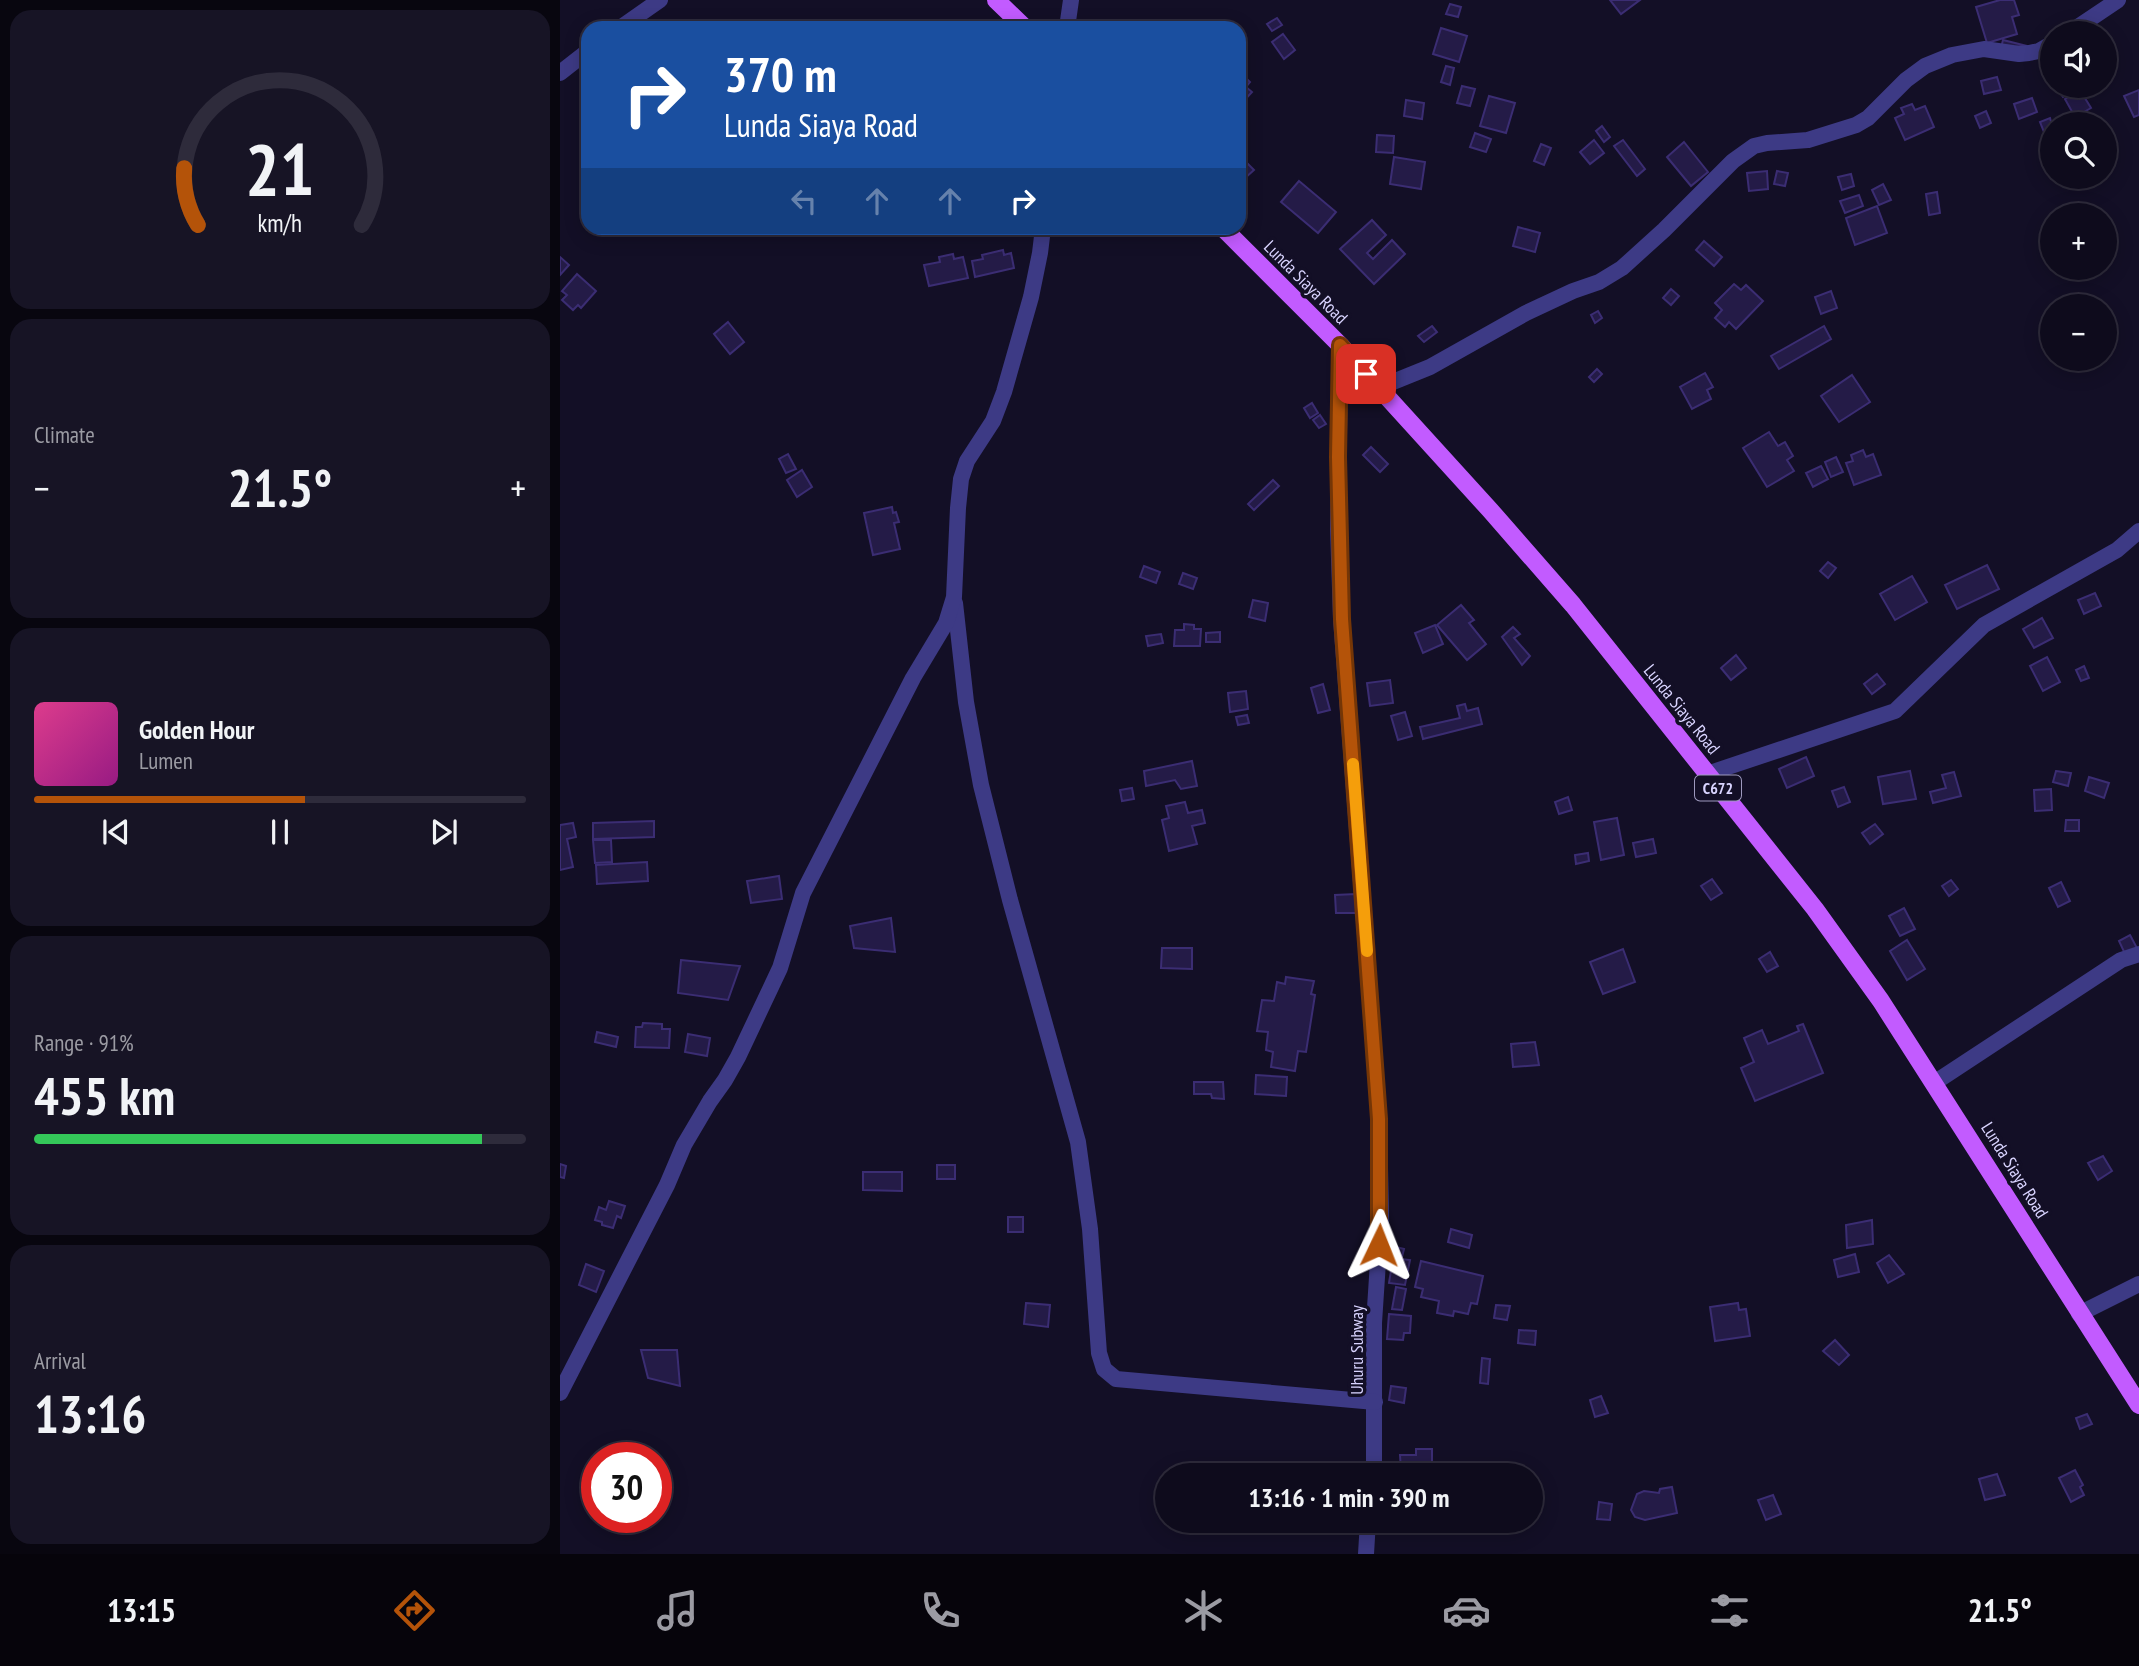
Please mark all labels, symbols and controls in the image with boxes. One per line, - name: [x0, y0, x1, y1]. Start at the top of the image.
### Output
- map controls: [2040, 21, 2117, 371]
- button: sound: [2040, 21, 2117, 98]
- text: 370 m: [724, 42, 837, 106]
- icon: right: [609, 49, 700, 140]
- text: Lunda Siaya Road: [724, 104, 918, 146]
- button: search: [2040, 112, 2117, 189]
- text: 21: [245, 122, 315, 216]
- icon: left: [785, 182, 823, 220]
- icon: ahead: [858, 182, 896, 220]
- icon: ahead: [931, 182, 969, 220]
- icon: right: [1004, 182, 1042, 220]
- button: +: [2040, 203, 2117, 280]
- text: km/h: [258, 207, 302, 239]
- street label: Lunda Siaya Road: [1259, 235, 1353, 329]
- button: −: [2040, 294, 2117, 371]
- pin: [1336, 344, 1396, 404]
- icon: arrive: [1347, 355, 1385, 393]
- text: Climate: [34, 420, 95, 449]
- text: 21.5°: [228, 454, 332, 521]
- text: −: [34, 463, 50, 512]
- text: +: [510, 463, 526, 512]
- street label: Lunda Siaya Road: [1639, 659, 1725, 759]
- text: Golden Hour: [139, 713, 254, 746]
- text: Lumen: [139, 746, 193, 775]
- road number: C672: [1695, 776, 1741, 800]
- icon: previous: [97, 813, 135, 851]
- icon: pause: [261, 813, 299, 851]
- icon: next: [425, 813, 463, 851]
- text: Range · 91%: [34, 1028, 134, 1057]
- text: 455 km: [34, 1062, 175, 1129]
- street label: Lunda Siaya Road: [1976, 1118, 2054, 1222]
- position arrow: [1342, 1208, 1416, 1282]
- street label: Uhuru Subway: [1345, 1305, 1368, 1395]
- text: Arrival: [34, 1346, 86, 1375]
- text: 13:16: [34, 1380, 146, 1447]
- speed limit sign: 30: [581, 1442, 672, 1533]
- text: 13:16 · 1 min · 390 m: [1249, 1481, 1449, 1514]
- icon: directions: [390, 1586, 439, 1635]
- icon: music: [653, 1586, 702, 1635]
- icon: phone: [916, 1586, 965, 1635]
- icon: climate: [1179, 1586, 1228, 1635]
- icon: car: [1442, 1586, 1491, 1635]
- icon: filters: [1705, 1586, 1754, 1635]
- text: 13:15: [107, 1589, 176, 1631]
- text: 21.5°: [1968, 1589, 2032, 1631]

